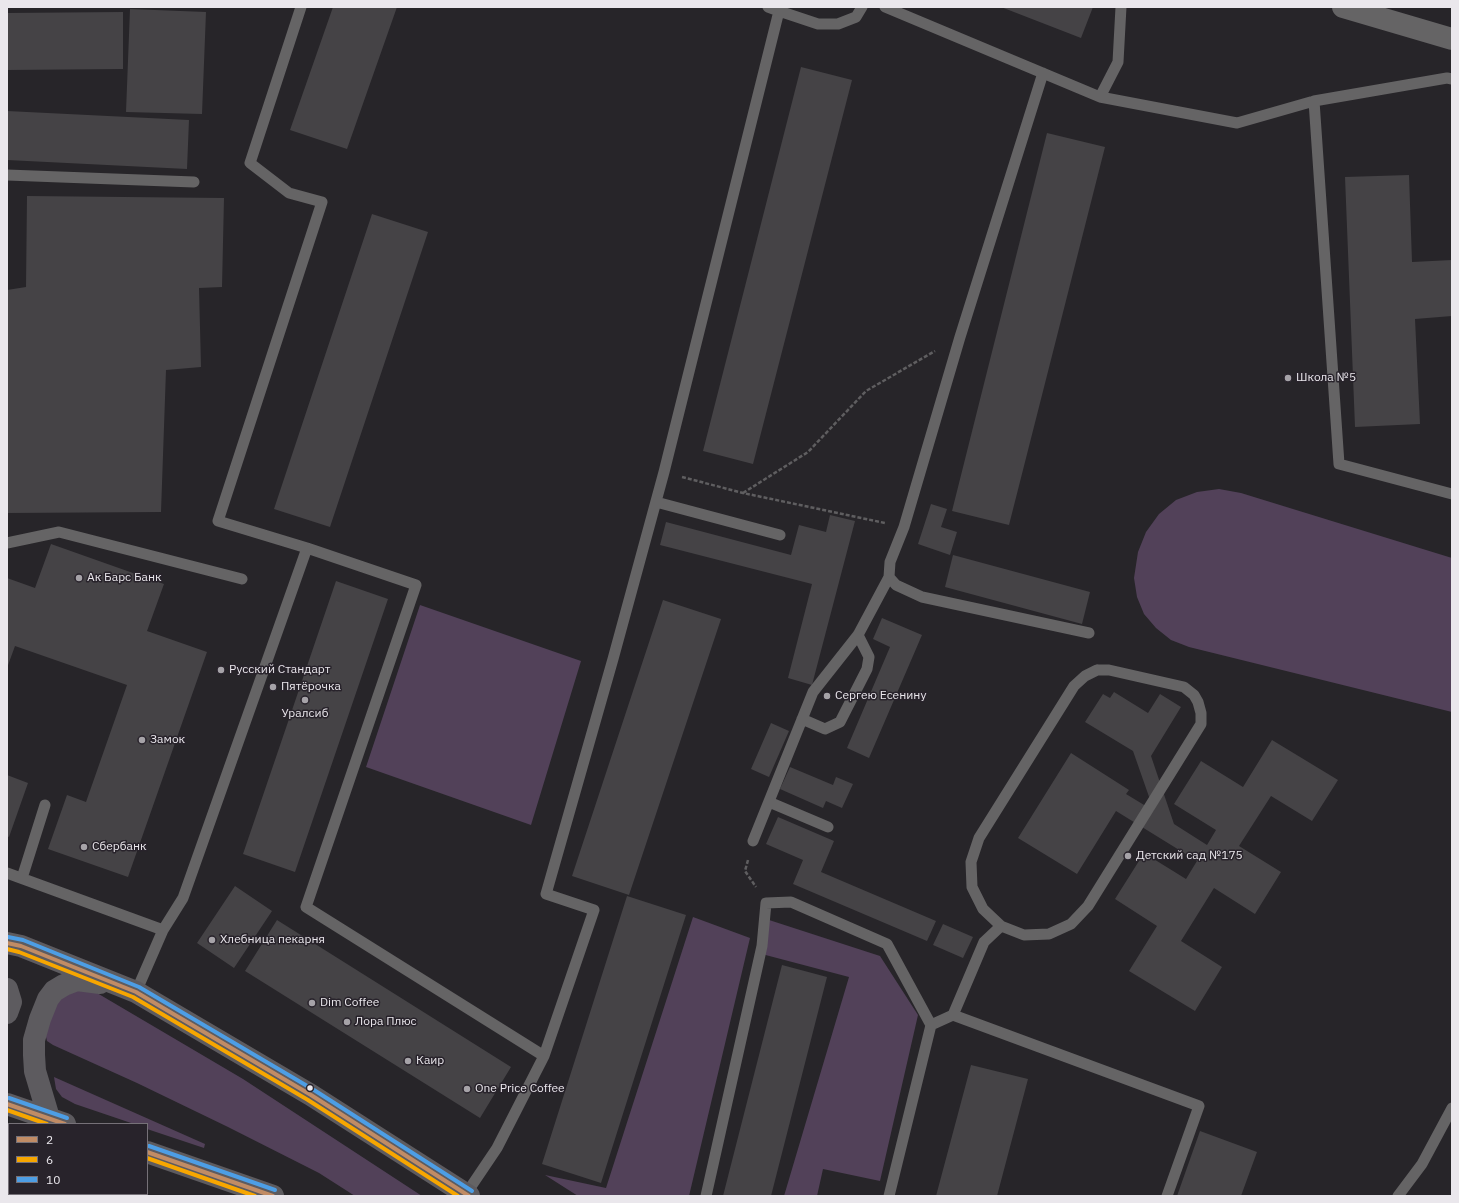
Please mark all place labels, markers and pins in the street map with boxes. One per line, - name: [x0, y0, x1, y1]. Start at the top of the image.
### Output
- place label: Школа №5: [1296, 371, 1356, 385]
- marker: Школа №5: [1283, 373, 1293, 383]
- place label: Ак Барс Банк: [87, 571, 162, 585]
- marker: Ак Барс Банк: [74, 573, 84, 583]
- place label: Русский Стандарт: [229, 663, 330, 677]
- marker: Русский Стандарт: [216, 665, 226, 675]
- place label: Пятёрочка: [281, 680, 341, 694]
- marker: Пятёрочка: [268, 682, 278, 692]
- place label: Сергею Есенину: [835, 689, 926, 703]
- marker: Сергею Есенину: [822, 691, 832, 701]
- marker: Уралсиб: [300, 695, 310, 705]
- place label: Уралсиб: [282, 707, 328, 721]
- place label: Замок: [150, 733, 185, 747]
- marker: Замок: [137, 735, 147, 745]
- place label: Сбербанк: [92, 840, 147, 854]
- marker: Сбербанк: [79, 842, 89, 852]
- place label: Детский сад №175: [1136, 849, 1243, 863]
- marker: Детский сад №175: [1123, 851, 1133, 861]
- place label: Хлебница пекарня: [220, 933, 325, 947]
- marker: Хлебница пекарня: [207, 935, 217, 945]
- place label: Dim Coffee: [320, 996, 379, 1010]
- marker: Dim Coffee: [307, 998, 317, 1008]
- place label: Лора Плюс: [355, 1015, 417, 1029]
- marker: Лора Плюс: [342, 1017, 352, 1027]
- place label: Каир: [416, 1054, 444, 1068]
- marker: Каир: [403, 1056, 413, 1066]
- place label: One Price Coffee: [475, 1082, 565, 1096]
- unlabelled marker: [305, 1083, 315, 1093]
- marker: One Price Coffee: [462, 1084, 472, 1094]

